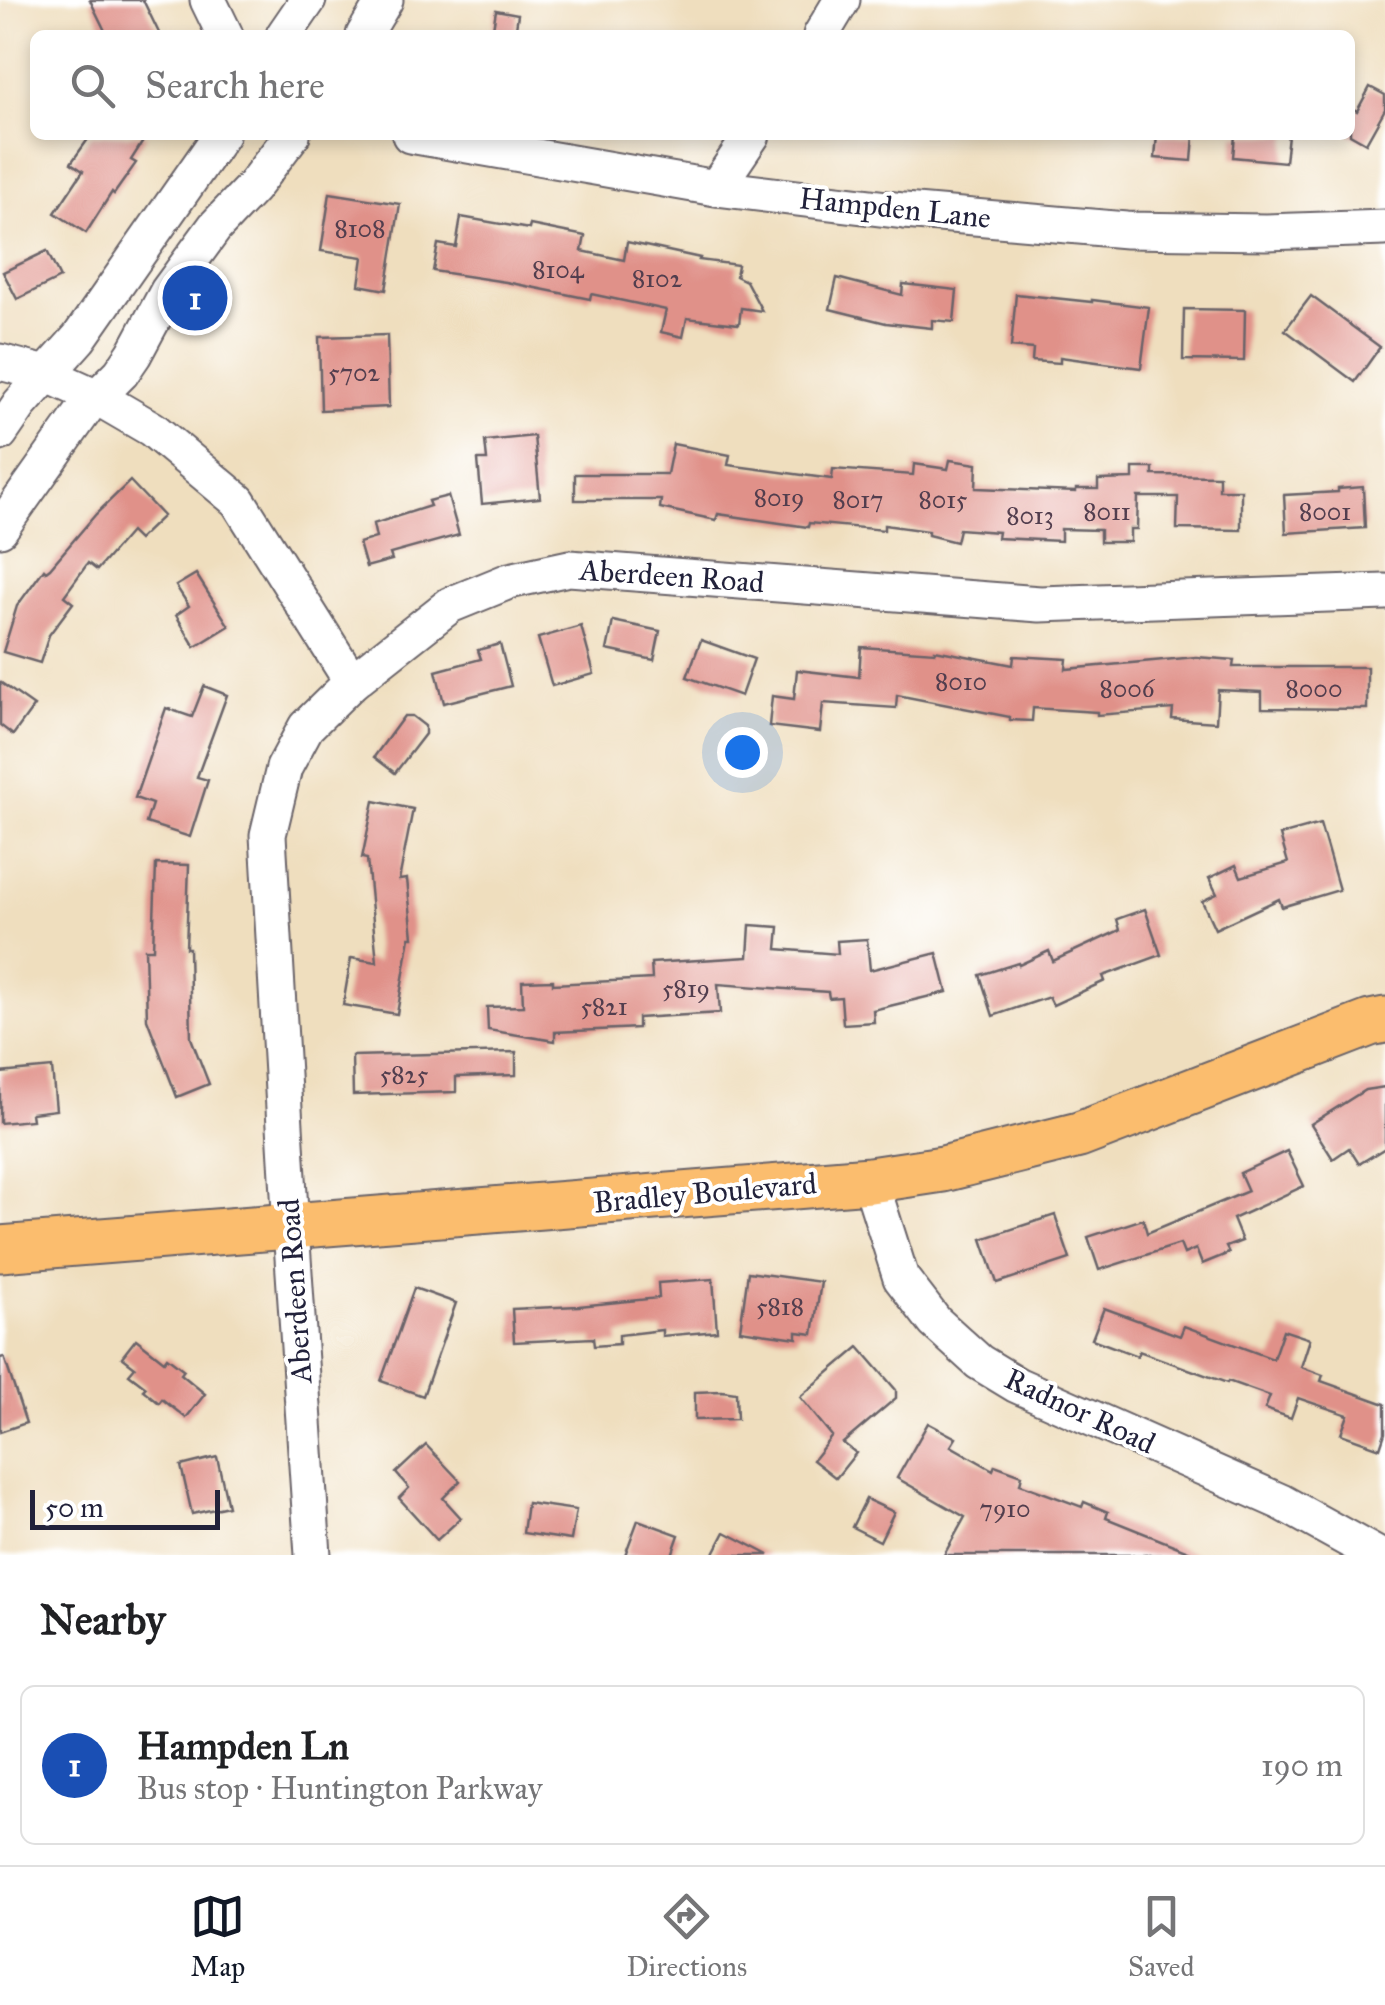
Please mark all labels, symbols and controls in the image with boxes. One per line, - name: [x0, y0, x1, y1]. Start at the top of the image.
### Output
- search box: [30, 30, 1355, 140]
- icon: search: [65, 58, 120, 113]
- text: Search here: [145, 62, 325, 108]
- street label: Hampden Lane: [797, 180, 993, 236]
- house number: 8108: [335, 213, 385, 244]
- house number: 8104: [532, 254, 585, 285]
- pin: 1: [162, 260, 228, 336]
- house number: 8102: [632, 263, 683, 294]
- house number: 5702: [328, 357, 381, 388]
- house number: 8019: [754, 482, 804, 513]
- house number: 8017: [833, 484, 883, 515]
- house number: 8015: [919, 484, 968, 515]
- house number: 8011: [1083, 496, 1131, 527]
- house number: 8001: [1299, 496, 1351, 527]
- house number: 8013: [1006, 500, 1054, 531]
- street label: Aberdeen Road: [576, 551, 766, 600]
- house number: 8010: [935, 666, 987, 697]
- house number: 8006: [1099, 673, 1156, 704]
- house number: 8000: [1286, 673, 1342, 704]
- your location: [717, 727, 768, 778]
- house number: 5819: [662, 973, 710, 1004]
- house number: 5821: [580, 991, 628, 1022]
- house number: 5825: [380, 1059, 429, 1090]
- street label: Bradley Boulevard: [592, 1165, 818, 1221]
- street label: Aberdeen Road: [271, 1197, 320, 1387]
- house number: 5818: [756, 1291, 804, 1322]
- street label: Radnor Road: [999, 1360, 1161, 1462]
- scale bar: [30, 1485, 220, 1530]
- text: 50 m: [45, 1490, 104, 1525]
- house number: 7910: [980, 1493, 1030, 1524]
- text: Nearby: [40, 1594, 165, 1646]
- text: Hampden Ln: [137, 1723, 349, 1769]
- text: 1: [68, 1746, 81, 1785]
- text: 190 m: [1261, 1746, 1343, 1785]
- text: Bus stop · Huntington Parkway: [137, 1769, 543, 1808]
- tab: Map: [190, 1889, 245, 1984]
- tab: Directions: [626, 1889, 747, 1984]
- tab: Saved: [1128, 1889, 1195, 1984]

